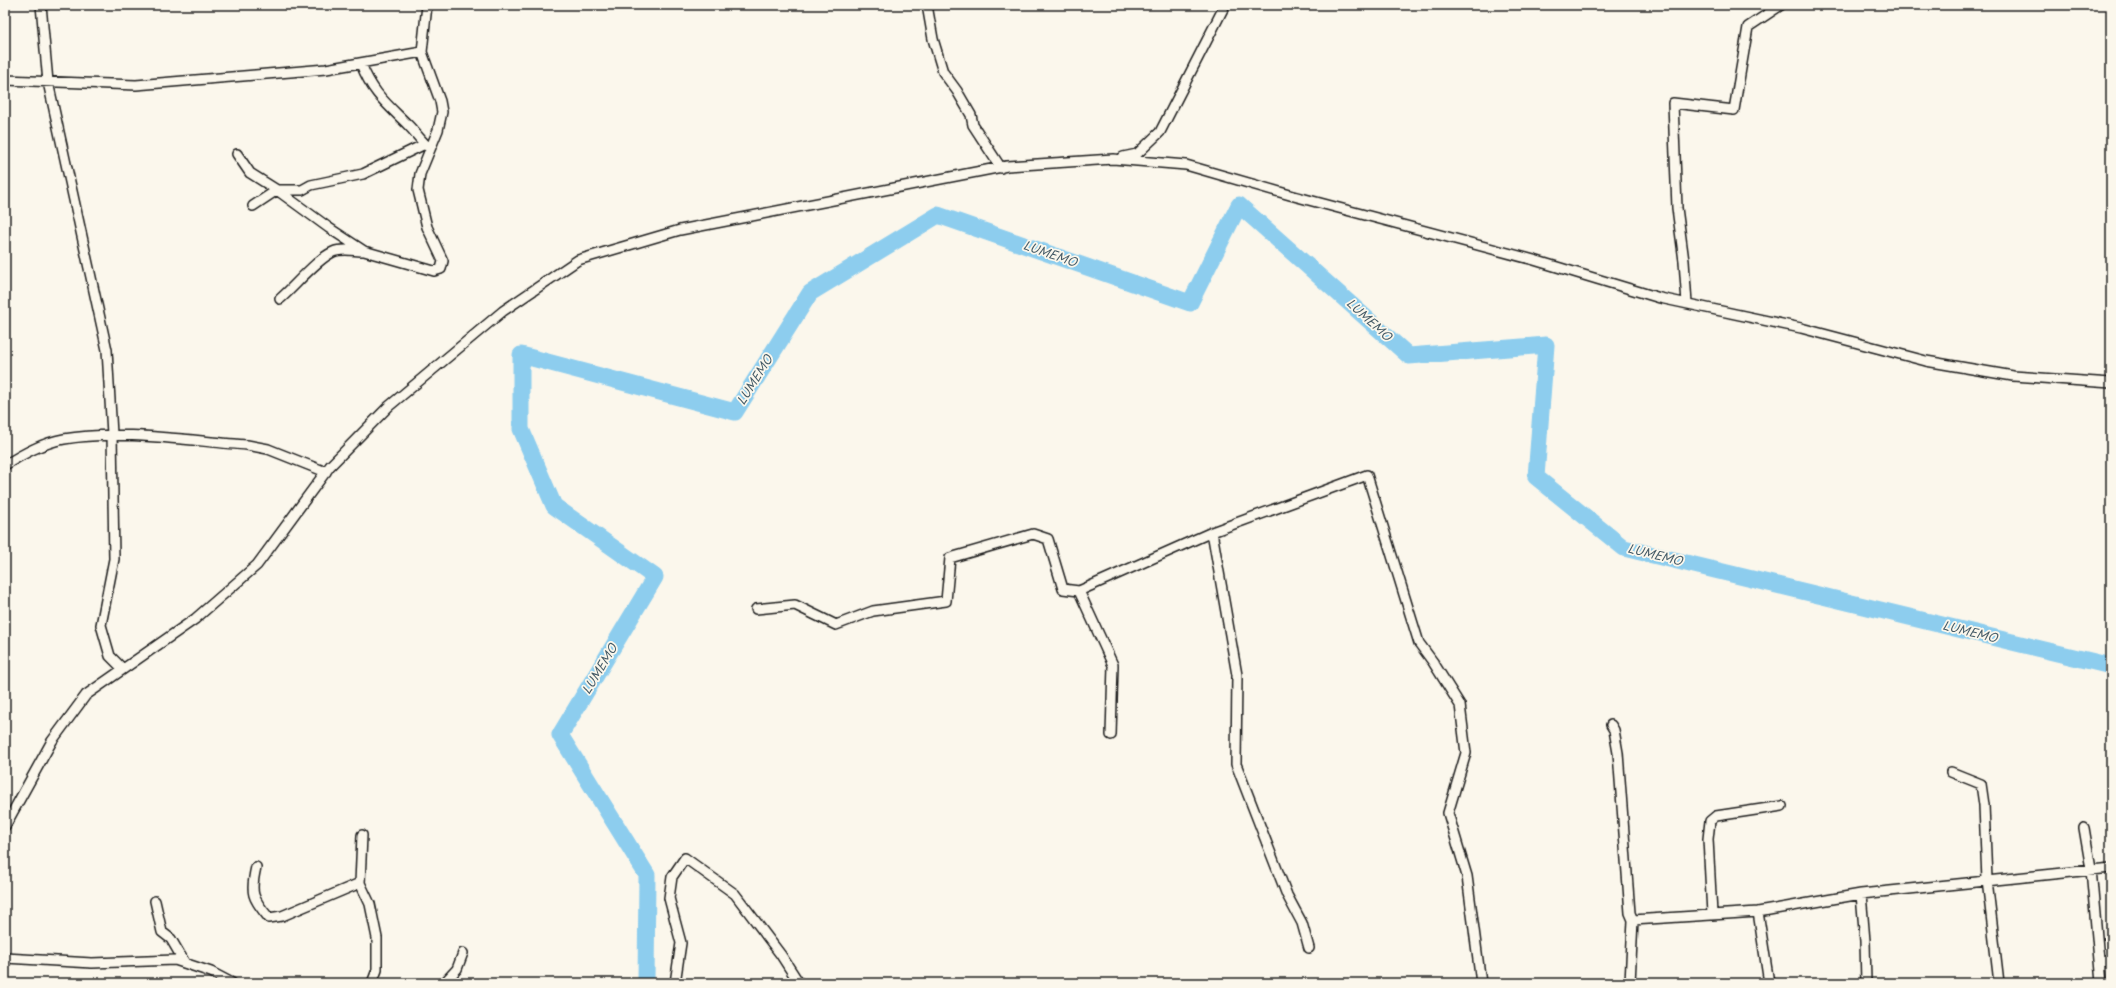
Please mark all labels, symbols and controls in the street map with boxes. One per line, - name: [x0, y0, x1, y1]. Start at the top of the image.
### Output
- water label: LUMEMO: [1021, 235, 1081, 271]
- water label: LUMEMO: [1343, 294, 1397, 345]
- water label: LUMEMO: [732, 350, 777, 408]
- water label: LUMEMO: [1626, 539, 1686, 570]
- water label: LUMEMO: [1941, 616, 2001, 647]
- water label: LUMEMO: [577, 639, 622, 697]

